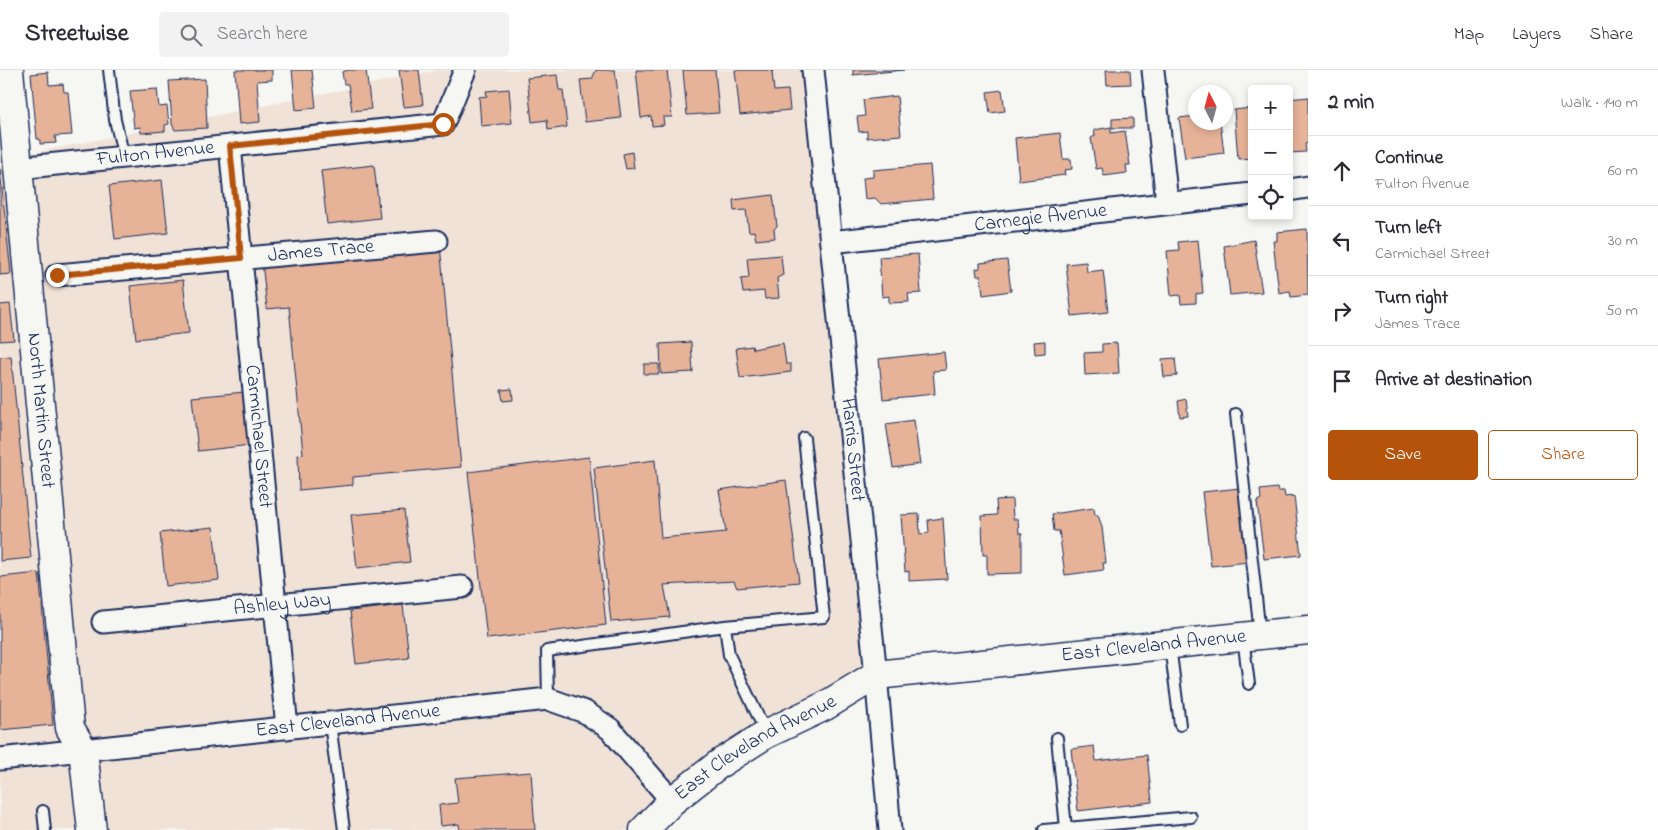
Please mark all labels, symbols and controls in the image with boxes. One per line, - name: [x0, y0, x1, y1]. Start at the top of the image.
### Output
- search box: [159, 12, 509, 57]
- text: Streetwise: [25, 17, 129, 52]
- icon: search: [177, 21, 205, 49]
- text: Search here: [217, 21, 308, 48]
- text: Map: [1454, 22, 1484, 48]
- text: Layers: [1512, 22, 1562, 48]
- text: Share: [1590, 22, 1633, 48]
- north arrow: [1188, 85, 1233, 130]
- map controls: [1248, 85, 1293, 220]
- button: +: [1248, 85, 1293, 130]
- text: 2 min: [1328, 88, 1374, 118]
- text: Walk · 140 m: [1561, 91, 1638, 115]
- route start: [432, 113, 455, 136]
- button: −: [1248, 130, 1293, 175]
- street label: Fulton Avenue: [94, 133, 216, 174]
- text: Continue: [1375, 145, 1443, 172]
- icon: ahead: [1328, 157, 1356, 185]
- text: 60 m: [1608, 159, 1638, 183]
- text: Fulton Avenue: [1375, 172, 1469, 196]
- button: locate: [1248, 175, 1293, 220]
- street label: Carnegie Avenue: [973, 196, 1109, 240]
- text: Turn left: [1375, 215, 1442, 242]
- icon: left: [1328, 227, 1356, 255]
- text: 30 m: [1608, 229, 1638, 253]
- street label: James Trace: [267, 232, 375, 271]
- text: Carmichael Street: [1375, 242, 1490, 266]
- route end: [46, 264, 69, 287]
- text: Turn right: [1375, 285, 1448, 312]
- icon: right: [1328, 297, 1356, 325]
- text: 50 m: [1606, 299, 1638, 323]
- text: James Trace: [1375, 312, 1460, 336]
- street label: North Martin Street: [19, 331, 62, 490]
- street label: Carmichael Street: [237, 363, 280, 510]
- icon: arrive: [1328, 367, 1356, 395]
- text: Arrive at destination: [1375, 367, 1532, 394]
- street label: Harris Street: [833, 397, 872, 503]
- button: Save: [1328, 430, 1478, 480]
- button: Share: [1488, 430, 1638, 480]
- street label: Ashley Way: [232, 585, 332, 624]
- street label: East Cleveland Avenue: [1060, 622, 1247, 670]
- street label: East Cleveland Avenue: [668, 688, 843, 808]
- street label: East Cleveland Avenue: [254, 696, 442, 745]

